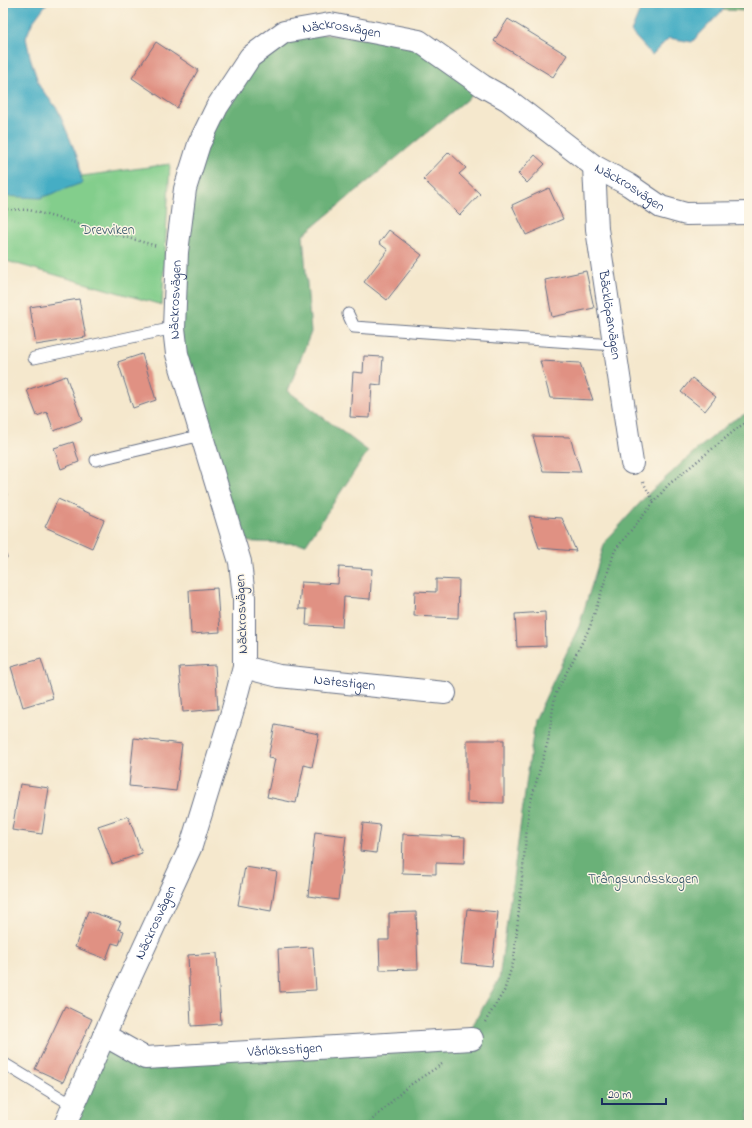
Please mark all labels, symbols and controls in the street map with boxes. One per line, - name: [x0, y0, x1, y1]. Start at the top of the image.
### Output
- street label: Näckrosvägen: [301, 13, 383, 44]
- street label: Näckrosvägen: [591, 158, 670, 217]
- park label: Drevviken: [80, 220, 135, 241]
- street label: Näckrosvägen: [163, 259, 188, 341]
- street label: Bäcklöparvägen: [593, 268, 627, 361]
- street label: Näckrosvägen: [230, 574, 255, 654]
- street label: Natestigen: [313, 669, 376, 696]
- park label: Trångsundsskogen: [588, 869, 698, 891]
- street label: Näckrosvägen: [129, 882, 182, 963]
- street label: Vårlöksstigen: [246, 1037, 323, 1063]
- scale bar: [602, 1080, 666, 1106]
- text: 20 m: [608, 1086, 631, 1104]

